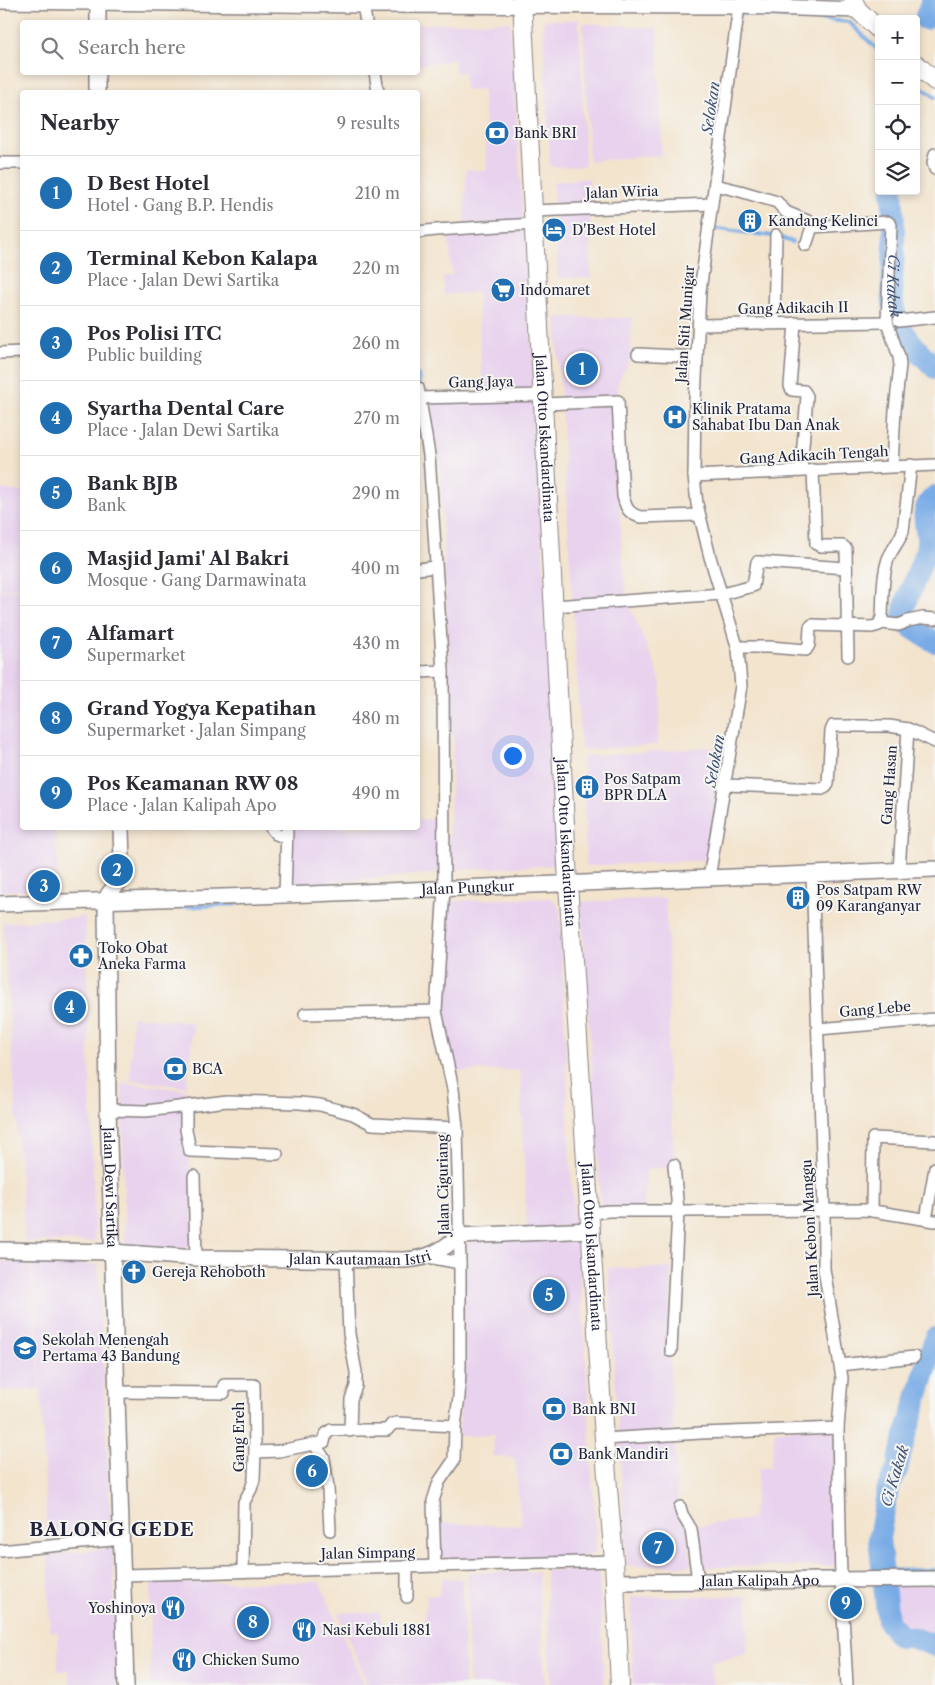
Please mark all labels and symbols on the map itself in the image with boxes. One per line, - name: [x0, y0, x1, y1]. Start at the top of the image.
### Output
- water label: Selokan: [697, 80, 724, 137]
- bank icon: Bank BRI: [484, 120, 510, 146]
- place label: Bank BRI: [514, 124, 577, 142]
- street label: Jalan Wiria: [583, 182, 659, 202]
- building icon: Kandang Kelinci: [737, 208, 763, 234]
- place label: Kandang Kelinci: [768, 212, 878, 230]
- hotel icon: D'Best Hotel: [541, 217, 567, 243]
- place label: D'Best Hotel: [572, 221, 656, 239]
- water label: Ci Kakak: [883, 254, 906, 320]
- street label: Jalan Siti Munigar: [672, 264, 698, 385]
- supermarket icon: Indomaret: [490, 277, 516, 303]
- place label: Indomaret: [520, 281, 590, 299]
- street label: Gang Adikacih II: [737, 298, 849, 318]
- pin: 1: [566, 350, 598, 388]
- street label: Jalan Otto Iskandardinata: [531, 352, 558, 524]
- street label: Gang Jaya: [448, 372, 514, 392]
- place label: Klinik Pratama Sahabat Ibu Dan Anak: [692, 400, 841, 434]
- hospital icon: Klinik Pratama Sahabat Ibu Dan Anak: [662, 404, 688, 430]
- street label: Gang Adikacih Tengah: [739, 442, 889, 468]
- water label: Selokan: [700, 733, 728, 790]
- your location: [500, 743, 526, 769]
- street label: Gang Hasan: [877, 744, 901, 826]
- street label: Jalan Otto Iskandardinata: [552, 756, 580, 928]
- place label: Pos Satpam BPR DLA: [604, 770, 681, 804]
- building icon: Pos Satpam BPR DLA: [574, 774, 600, 800]
- pin: 2: [101, 851, 133, 889]
- pin: 3: [28, 867, 60, 905]
- street label: Jalan Pungkur: [419, 877, 515, 899]
- place label: Pos Satpam RW 09 Karanganyar: [816, 881, 922, 915]
- building icon: Pos Satpam RW 09 Karanganyar: [785, 885, 811, 911]
- place label: Toko Obat Aneka Farma: [97, 939, 187, 973]
- pharmacy icon: Toko Obat Aneka Farma: [68, 943, 94, 969]
- pin: 4: [54, 988, 86, 1026]
- street label: Gang Lebe: [838, 997, 912, 1021]
- bank icon: BCA: [162, 1056, 188, 1082]
- place label: BCA: [192, 1060, 224, 1078]
- street label: Jalan Dewi Sartika: [99, 1125, 121, 1249]
- street label: Jalan Ciguriang: [433, 1134, 453, 1238]
- street label: Jalan Kebon Manggu: [797, 1158, 823, 1299]
- street label: Jalan Otto Iskandardinata: [577, 1160, 606, 1332]
- street label: Jalan Kautamaan Istri: [287, 1246, 433, 1269]
- church icon: Gereja Rehoboth: [121, 1259, 147, 1285]
- place label: Gereja Rehoboth: [152, 1263, 266, 1281]
- pin: 5: [533, 1276, 565, 1314]
- place label: Sekolah Menengah Pertama 43 Bandung: [42, 1331, 180, 1365]
- school or university icon: Sekolah Menengah Pertama 43 Bandung: [12, 1335, 38, 1361]
- bank icon: Bank BNI: [541, 1396, 567, 1422]
- place label: Bank BNI: [572, 1400, 636, 1418]
- street label: Gang Ereh: [230, 1402, 248, 1472]
- bank icon: Bank Mandiri: [548, 1441, 574, 1467]
- water label: Ci Kakak: [876, 1443, 913, 1509]
- place label: Bank Mandiri: [578, 1445, 669, 1463]
- pin: 6: [296, 1452, 328, 1490]
- district label: BALONG GEDE: [29, 1518, 195, 1541]
- pin: 7: [642, 1529, 674, 1567]
- street label: Jalan Simpang: [319, 1543, 416, 1563]
- street label: Jalan Kalipah Apo: [699, 1571, 819, 1590]
- pin: 9: [830, 1584, 862, 1622]
- restaurant icon: Yoshinoya: [160, 1595, 186, 1621]
- place label: Yoshinoya: [87, 1599, 157, 1617]
- pin: 8: [237, 1603, 269, 1641]
- restaurant icon: Nasi Kebuli 1881: [291, 1617, 317, 1643]
- place label: Nasi Kebuli 1881: [322, 1621, 431, 1639]
- restaurant icon: Chicken Sumo: [171, 1647, 197, 1673]
- place label: Chicken Sumo: [202, 1651, 300, 1669]

